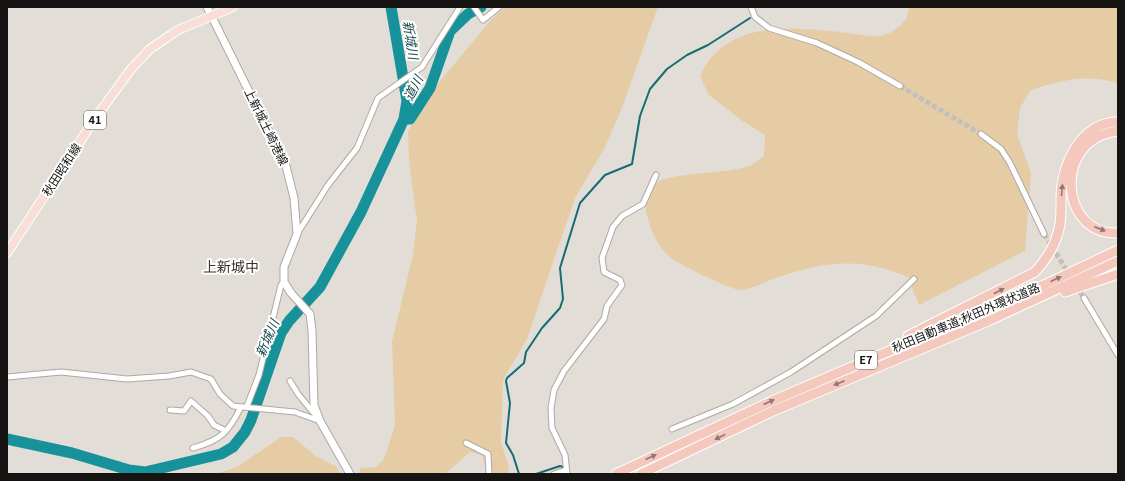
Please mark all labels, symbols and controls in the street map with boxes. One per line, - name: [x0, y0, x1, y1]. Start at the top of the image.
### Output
- water label: 新城川: [399, 19, 424, 63]
- water label: 道川: [398, 70, 428, 104]
- street label: 上新城土崎港線: [241, 85, 293, 168]
- road number: 41: [84, 111, 106, 129]
- street label: 秋田昭和線: [37, 139, 84, 199]
- one-way arrow: [1059, 184, 1065, 196]
- one-way arrow: [1094, 227, 1106, 233]
- district label: 上新城中: [203, 256, 259, 276]
- one-way arrow: [1050, 276, 1062, 282]
- street label: 秋田自動車道;秋田外環状道路: [889, 278, 1042, 356]
- one-way arrow: [993, 287, 1005, 294]
- water label: 新城川: [250, 314, 284, 359]
- road number: E7: [855, 351, 877, 369]
- one-way arrow: [833, 380, 844, 386]
- one-way arrow: [763, 399, 775, 405]
- one-way arrow: [715, 434, 726, 440]
- one-way arrow: [646, 454, 658, 460]

